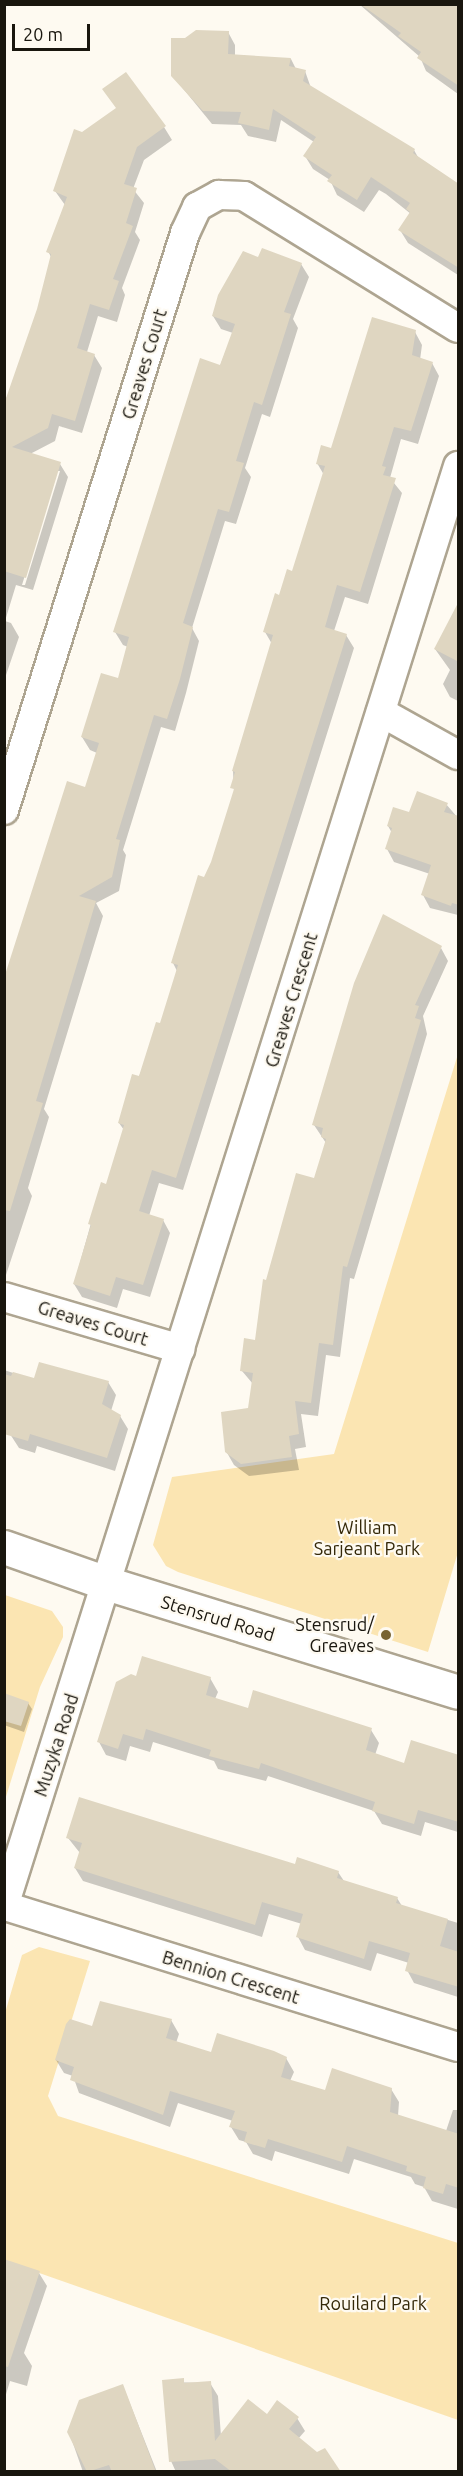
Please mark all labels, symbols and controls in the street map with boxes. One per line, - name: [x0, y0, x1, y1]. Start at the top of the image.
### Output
- scale bar: [15, 12, 93, 50]
- text: 20 m: [23, 24, 63, 44]
- street label: Greaves Court: [117, 306, 171, 422]
- street label: Greaves Crescent: [260, 930, 322, 1070]
- street label: Greaves Court: [35, 1296, 151, 1350]
- park label: William Sarjeant Park: [314, 1517, 420, 1559]
- street label: Stensrud Road: [159, 1590, 277, 1646]
- place label: Stensrud/ Greaves: [295, 1614, 374, 1656]
- marker: Stensrud/ Greaves: [379, 1628, 393, 1642]
- street label: Muzyka Road: [29, 1691, 83, 1799]
- street label: Bennion Crescent: [160, 1946, 302, 2008]
- park label: Rouilard Park: [319, 2292, 427, 2314]

